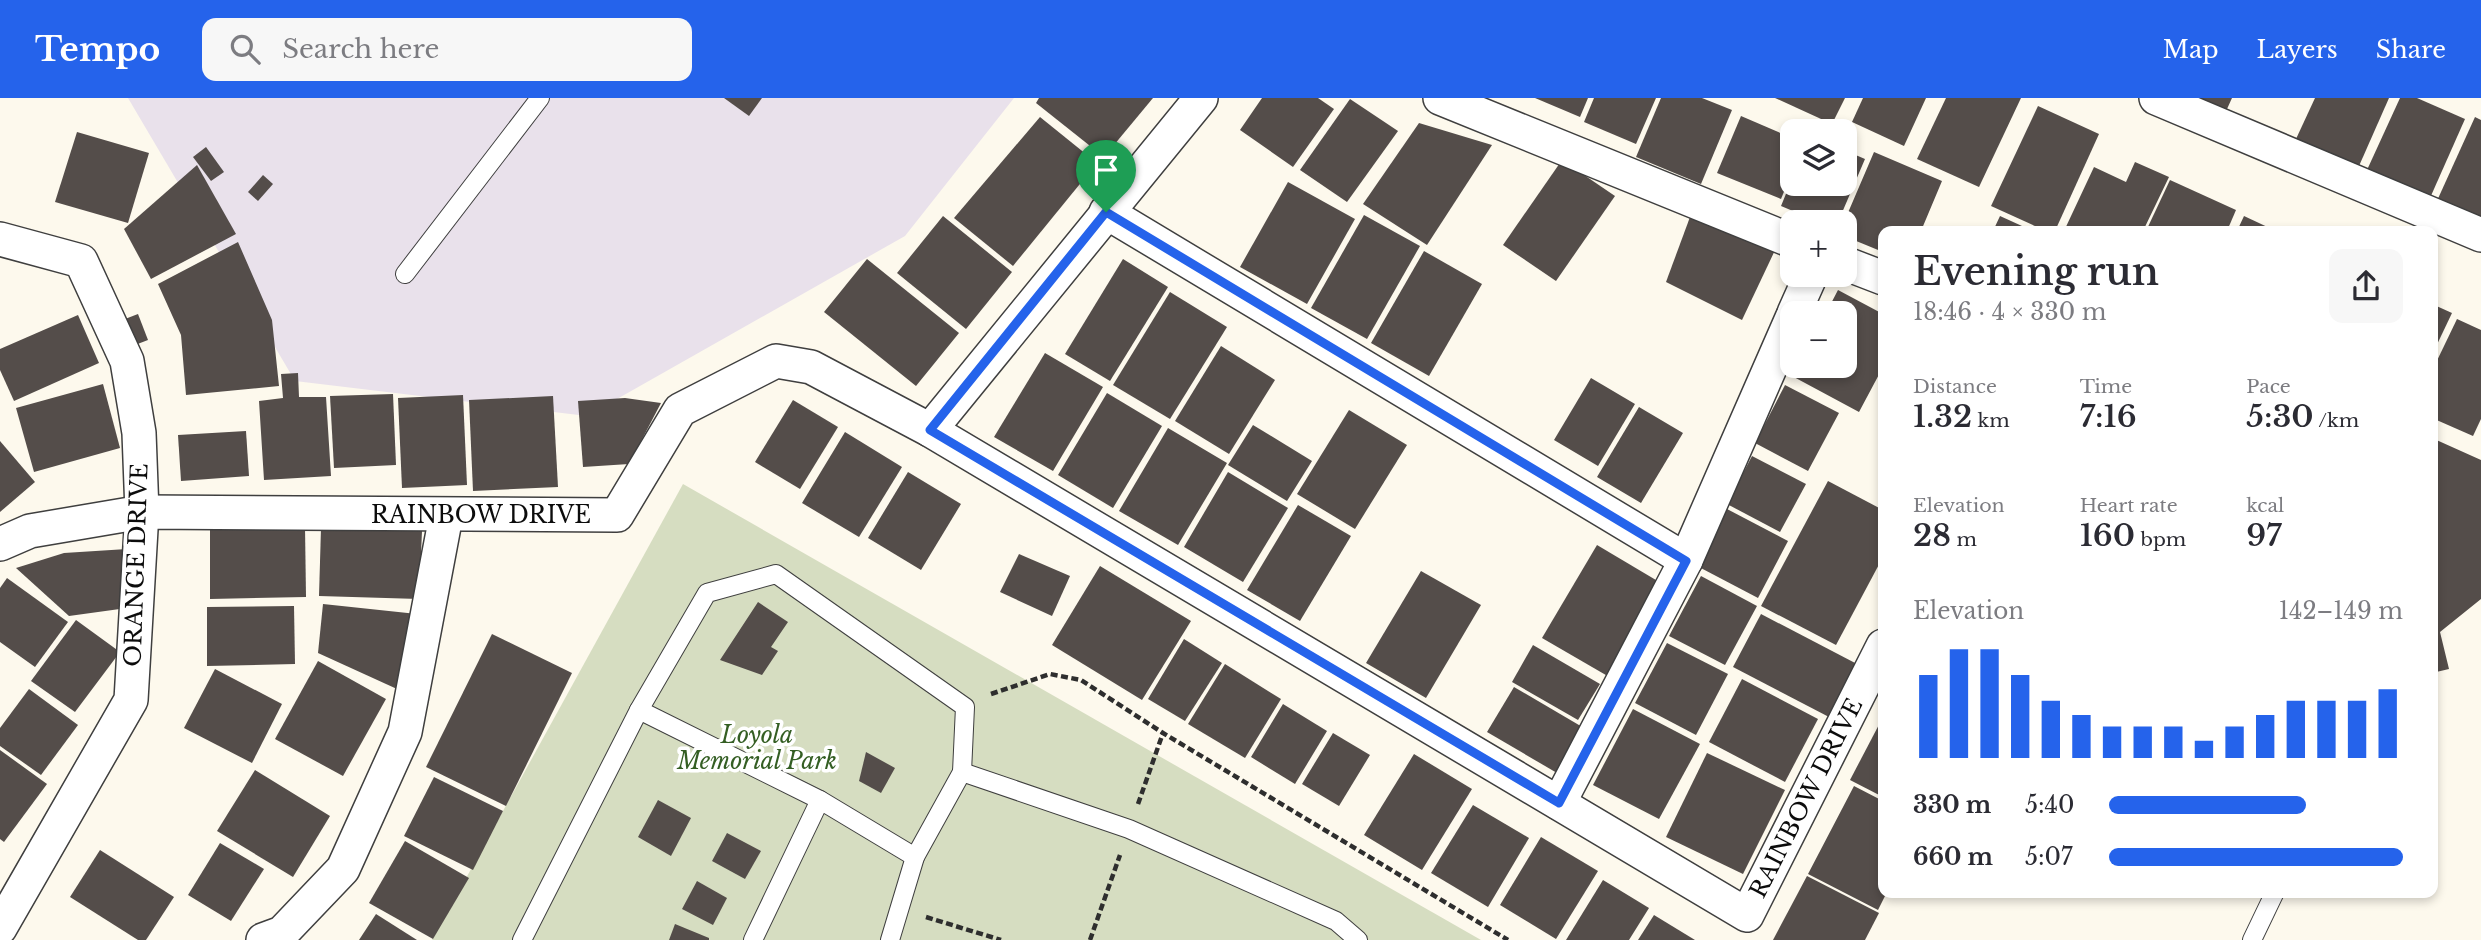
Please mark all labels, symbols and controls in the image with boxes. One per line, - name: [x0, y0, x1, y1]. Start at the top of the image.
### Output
- search box: [202, 18, 692, 81]
- text: Tempo: [35, 29, 160, 70]
- icon: search: [226, 30, 264, 68]
- text: Search here: [282, 33, 439, 65]
- text: Map: [2163, 35, 2219, 64]
- text: Layers: [2257, 35, 2338, 64]
- text: Share: [2376, 35, 2446, 64]
- map controls: [1780, 119, 1857, 378]
- button: layers: [1780, 119, 1857, 196]
- pin: [1076, 140, 1136, 212]
- icon: arrive: [1087, 151, 1125, 189]
- button: +: [1780, 210, 1857, 287]
- text: Evening run: [1913, 248, 2159, 295]
- button: share: [2329, 249, 2403, 323]
- text: 18:46 · 4 × 330 m: [1913, 298, 2106, 326]
- button: −: [1780, 301, 1857, 378]
- text: Distance: [1913, 375, 1997, 398]
- text: Time: [2080, 375, 2132, 398]
- text: Pace: [2246, 375, 2291, 398]
- text: 1.32: [1913, 398, 1972, 435]
- text: 7:16: [2080, 398, 2137, 435]
- text: 5:30: [2246, 398, 2314, 435]
- text: km: [1972, 409, 2010, 432]
- text: /km: [2314, 409, 2359, 432]
- street label: ORANGE DRIVE: [118, 463, 154, 667]
- text: Elevation: [1913, 494, 2005, 517]
- text: Heart rate: [2080, 494, 2178, 517]
- text: kcal: [2246, 494, 2284, 517]
- street label: RAINBOW DRIVE: [371, 501, 591, 529]
- text: 28: [1913, 517, 1951, 554]
- text: 160: [2080, 517, 2135, 554]
- text: 97: [2246, 517, 2282, 554]
- text: m: [1951, 528, 1977, 551]
- text: bpm: [2135, 528, 2186, 551]
- text: Elevation: [1913, 597, 2024, 625]
- text: 142–149 m: [2279, 597, 2403, 625]
- street label: RAINBOW DRIVE: [1744, 694, 1868, 902]
- park label: Loyola Memorial Park: [676, 721, 837, 775]
- text: 330 m: [1913, 791, 1991, 819]
- text: 5:40: [2025, 791, 2075, 819]
- text: 660 m: [1913, 843, 1993, 871]
- text: 5:07: [2025, 843, 2073, 871]

